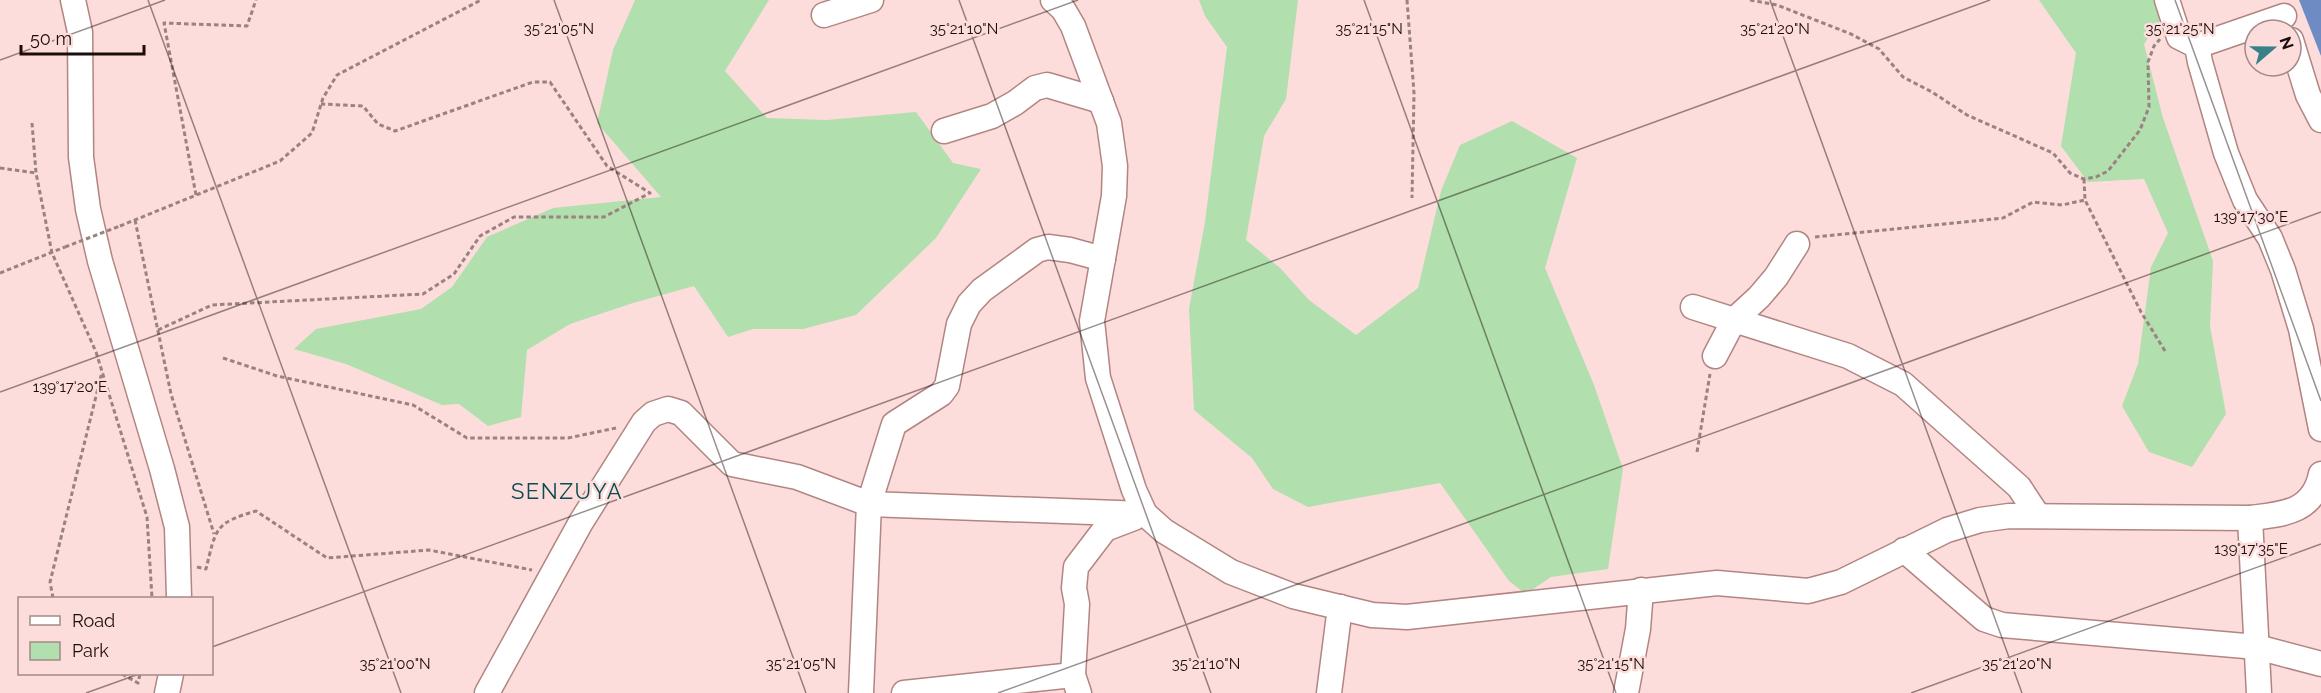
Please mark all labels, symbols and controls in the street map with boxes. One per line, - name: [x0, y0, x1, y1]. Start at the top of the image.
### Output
- scale bar: [21, 18, 144, 56]
- north arrow: [2243, 18, 2303, 78]
- text: 35°21'05"N: [524, 20, 594, 38]
- text: 35°21'10"N: [930, 20, 998, 38]
- text: 35°21'15"N: [1335, 20, 1403, 38]
- text: 35°21'20"N: [1740, 20, 1810, 38]
- text: 35°21'25"N: [2146, 20, 2214, 38]
- text: 50 m: [30, 28, 72, 49]
- text: N: [2276, 34, 2298, 52]
- text: 139°17'30"E: [2214, 208, 2288, 226]
- text: 139°17'20"E: [33, 378, 107, 396]
- district label: SENZUYA: [511, 478, 623, 504]
- text: 139°17'35"E: [2214, 540, 2288, 558]
- legend: [18, 597, 213, 675]
- text: Road: [72, 610, 115, 631]
- text: Park: [72, 640, 109, 661]
- text: 35°21'00"N: [359, 655, 431, 673]
- text: 35°21'05"N: [766, 655, 836, 673]
- text: 35°21'10"N: [1172, 655, 1240, 673]
- text: 35°21'15"N: [1577, 655, 1645, 673]
- text: 35°21'20"N: [1982, 655, 2052, 673]

